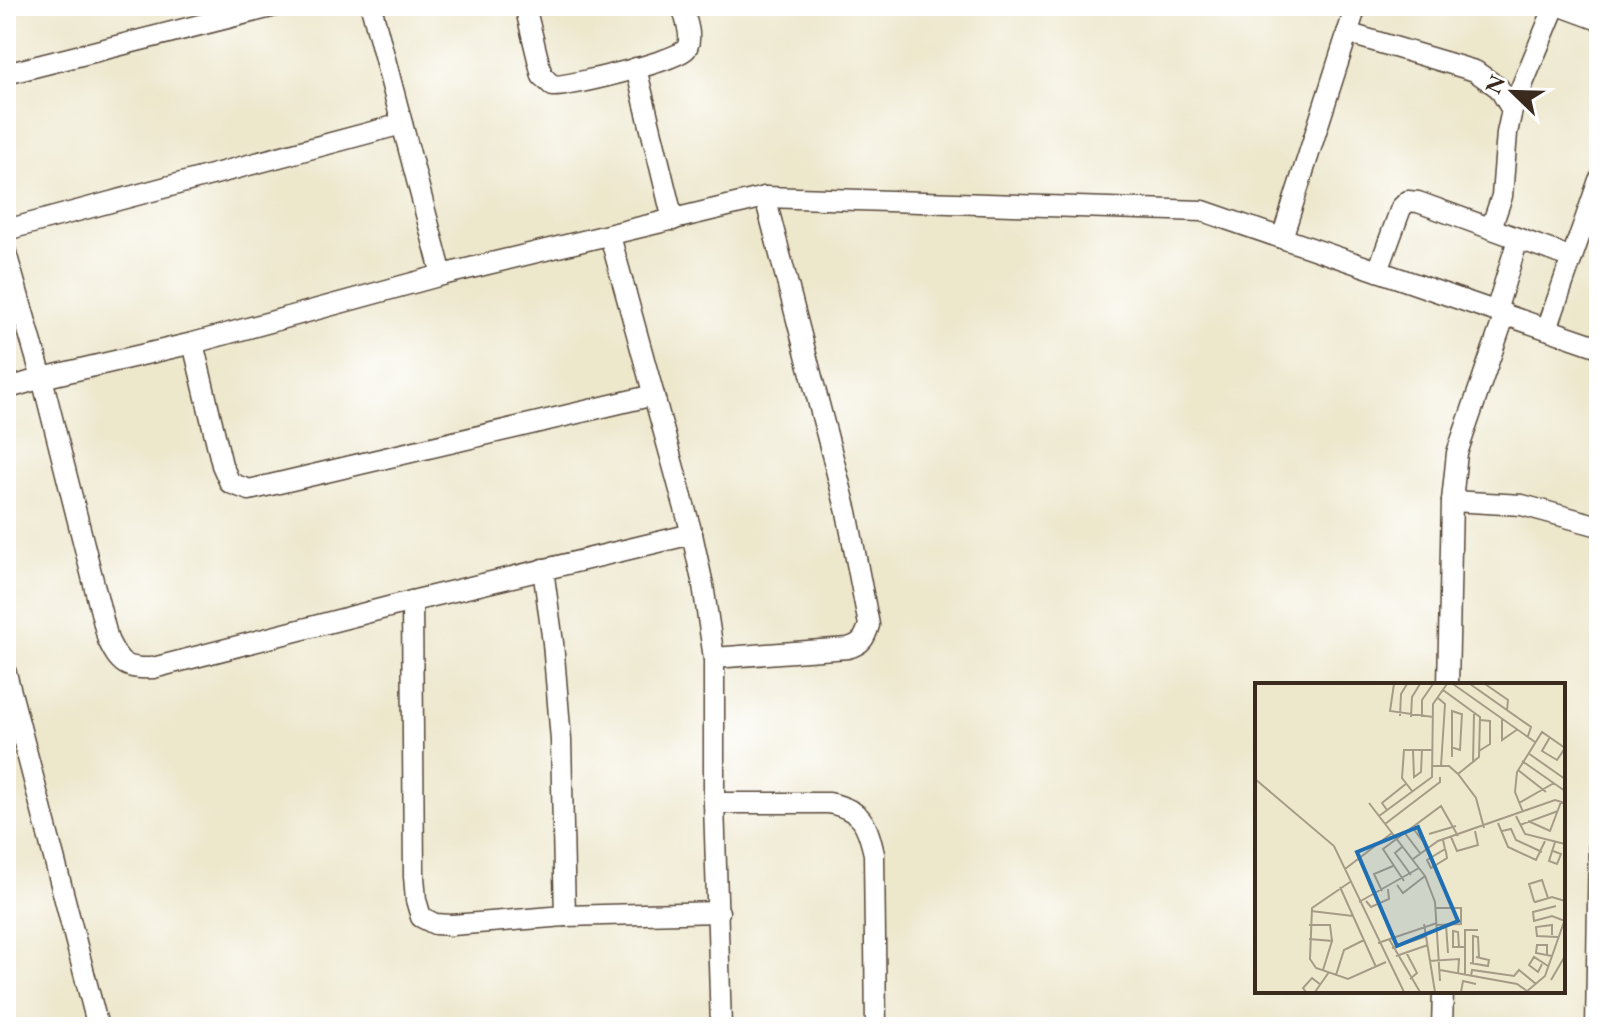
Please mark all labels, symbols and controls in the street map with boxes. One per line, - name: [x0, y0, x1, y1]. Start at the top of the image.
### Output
- north arrow: [1473, 52, 1553, 132]
- text: N: [1478, 70, 1512, 98]
- inset map: [1255, 683, 1565, 993]

